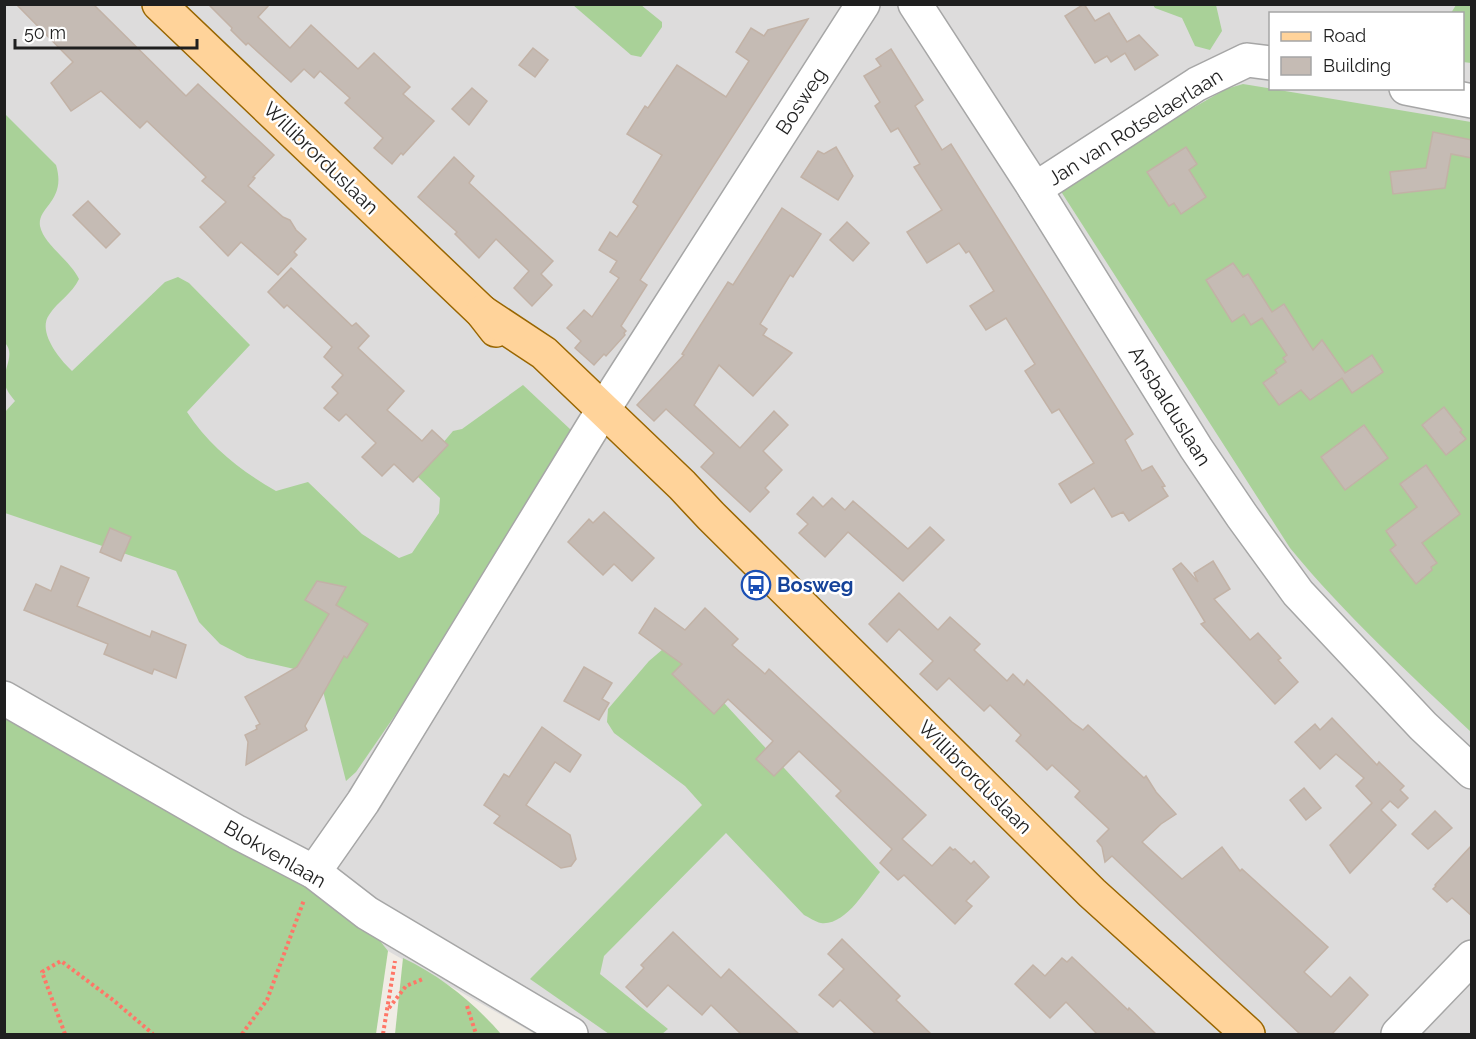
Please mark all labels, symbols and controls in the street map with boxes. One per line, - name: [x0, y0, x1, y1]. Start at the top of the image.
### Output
- scale bar: [15, 12, 196, 50]
- legend: [1269, 12, 1464, 90]
- text: 50 m: [24, 22, 66, 43]
- text: Road: [1323, 25, 1366, 46]
- text: Building: [1323, 55, 1391, 76]
- street label: Bosweg: [771, 63, 831, 139]
- street label: Jan van Rotselaerlaan: [1043, 64, 1227, 190]
- street label: Willibrorduslaan: [258, 97, 384, 219]
- street label: Ansbalduslaan: [1124, 342, 1216, 470]
- bus stop icon: Bosweg: [740, 569, 772, 601]
- place label: Bosweg: [777, 573, 853, 597]
- street label: Willibrorduslaan: [913, 715, 1037, 839]
- street label: Blokvenlaan: [220, 815, 330, 893]

